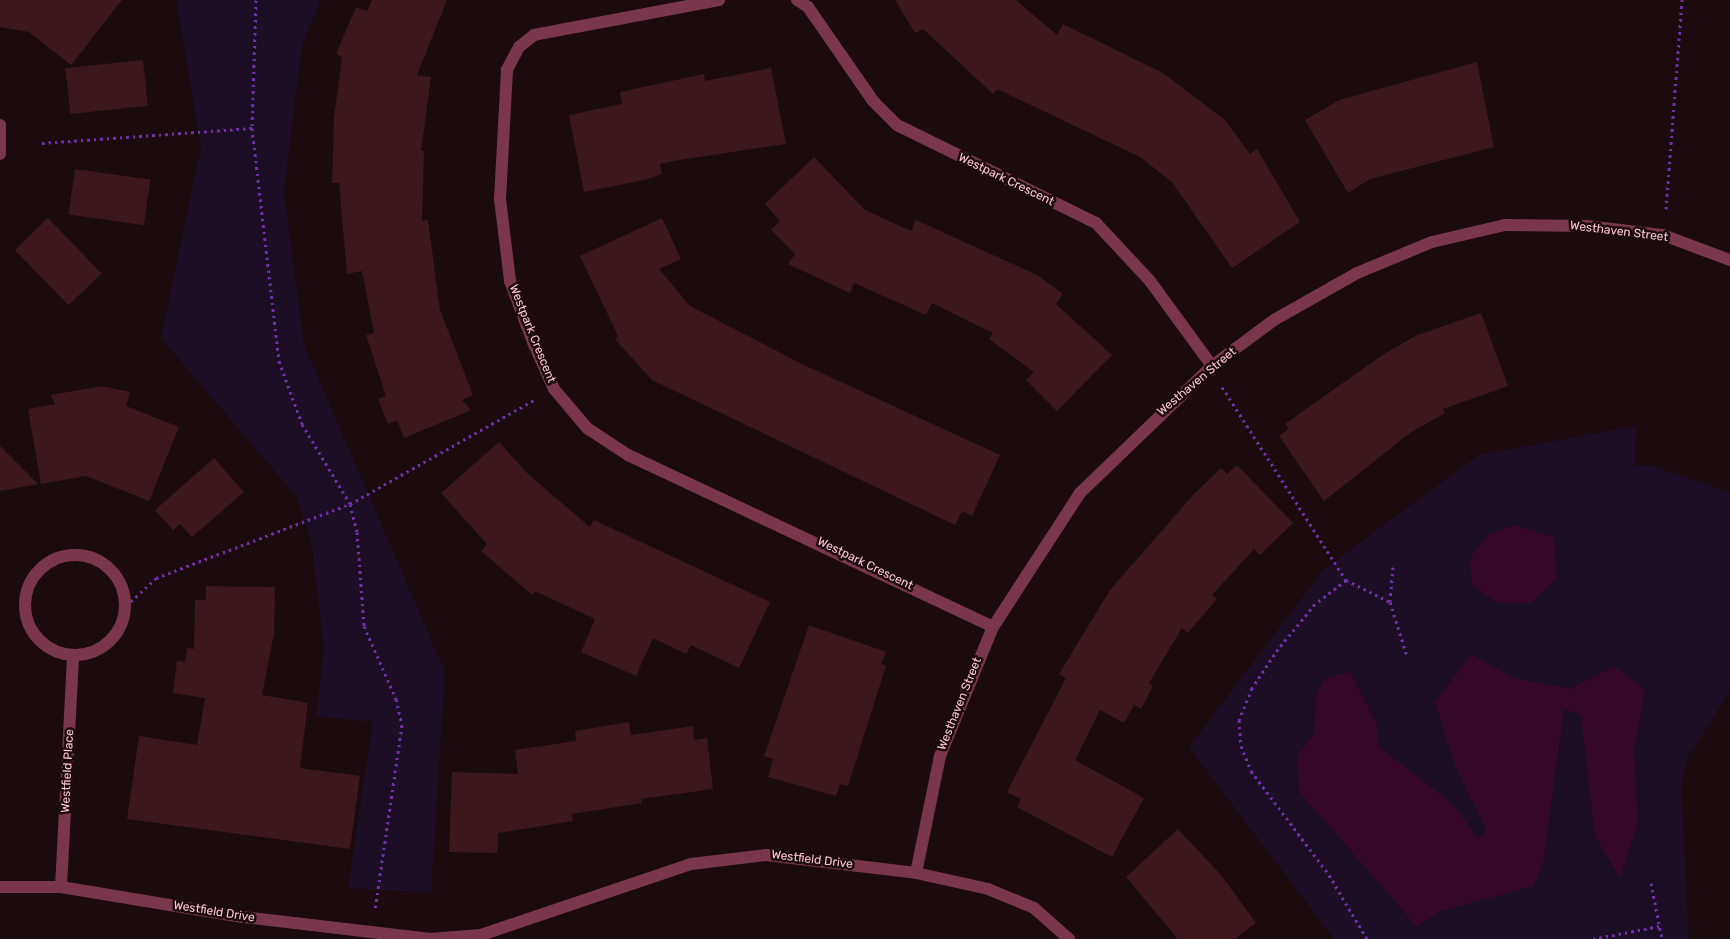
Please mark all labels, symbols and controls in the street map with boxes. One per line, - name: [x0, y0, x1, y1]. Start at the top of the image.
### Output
- street label: Westpark Crescent: [956, 151, 1056, 209]
- street label: Westhaven Street: [1569, 219, 1669, 245]
- street label: Westpark Crescent: [506, 283, 558, 385]
- street label: Westhaven Street: [1155, 345, 1239, 419]
- street label: Westpark Crescent: [815, 535, 915, 593]
- street label: Westhaven Street: [935, 656, 985, 752]
- street label: Westfield Place: [59, 729, 77, 813]
- street label: Westfield Drive: [770, 848, 854, 872]
- street label: Westfield Drive: [172, 898, 256, 926]

